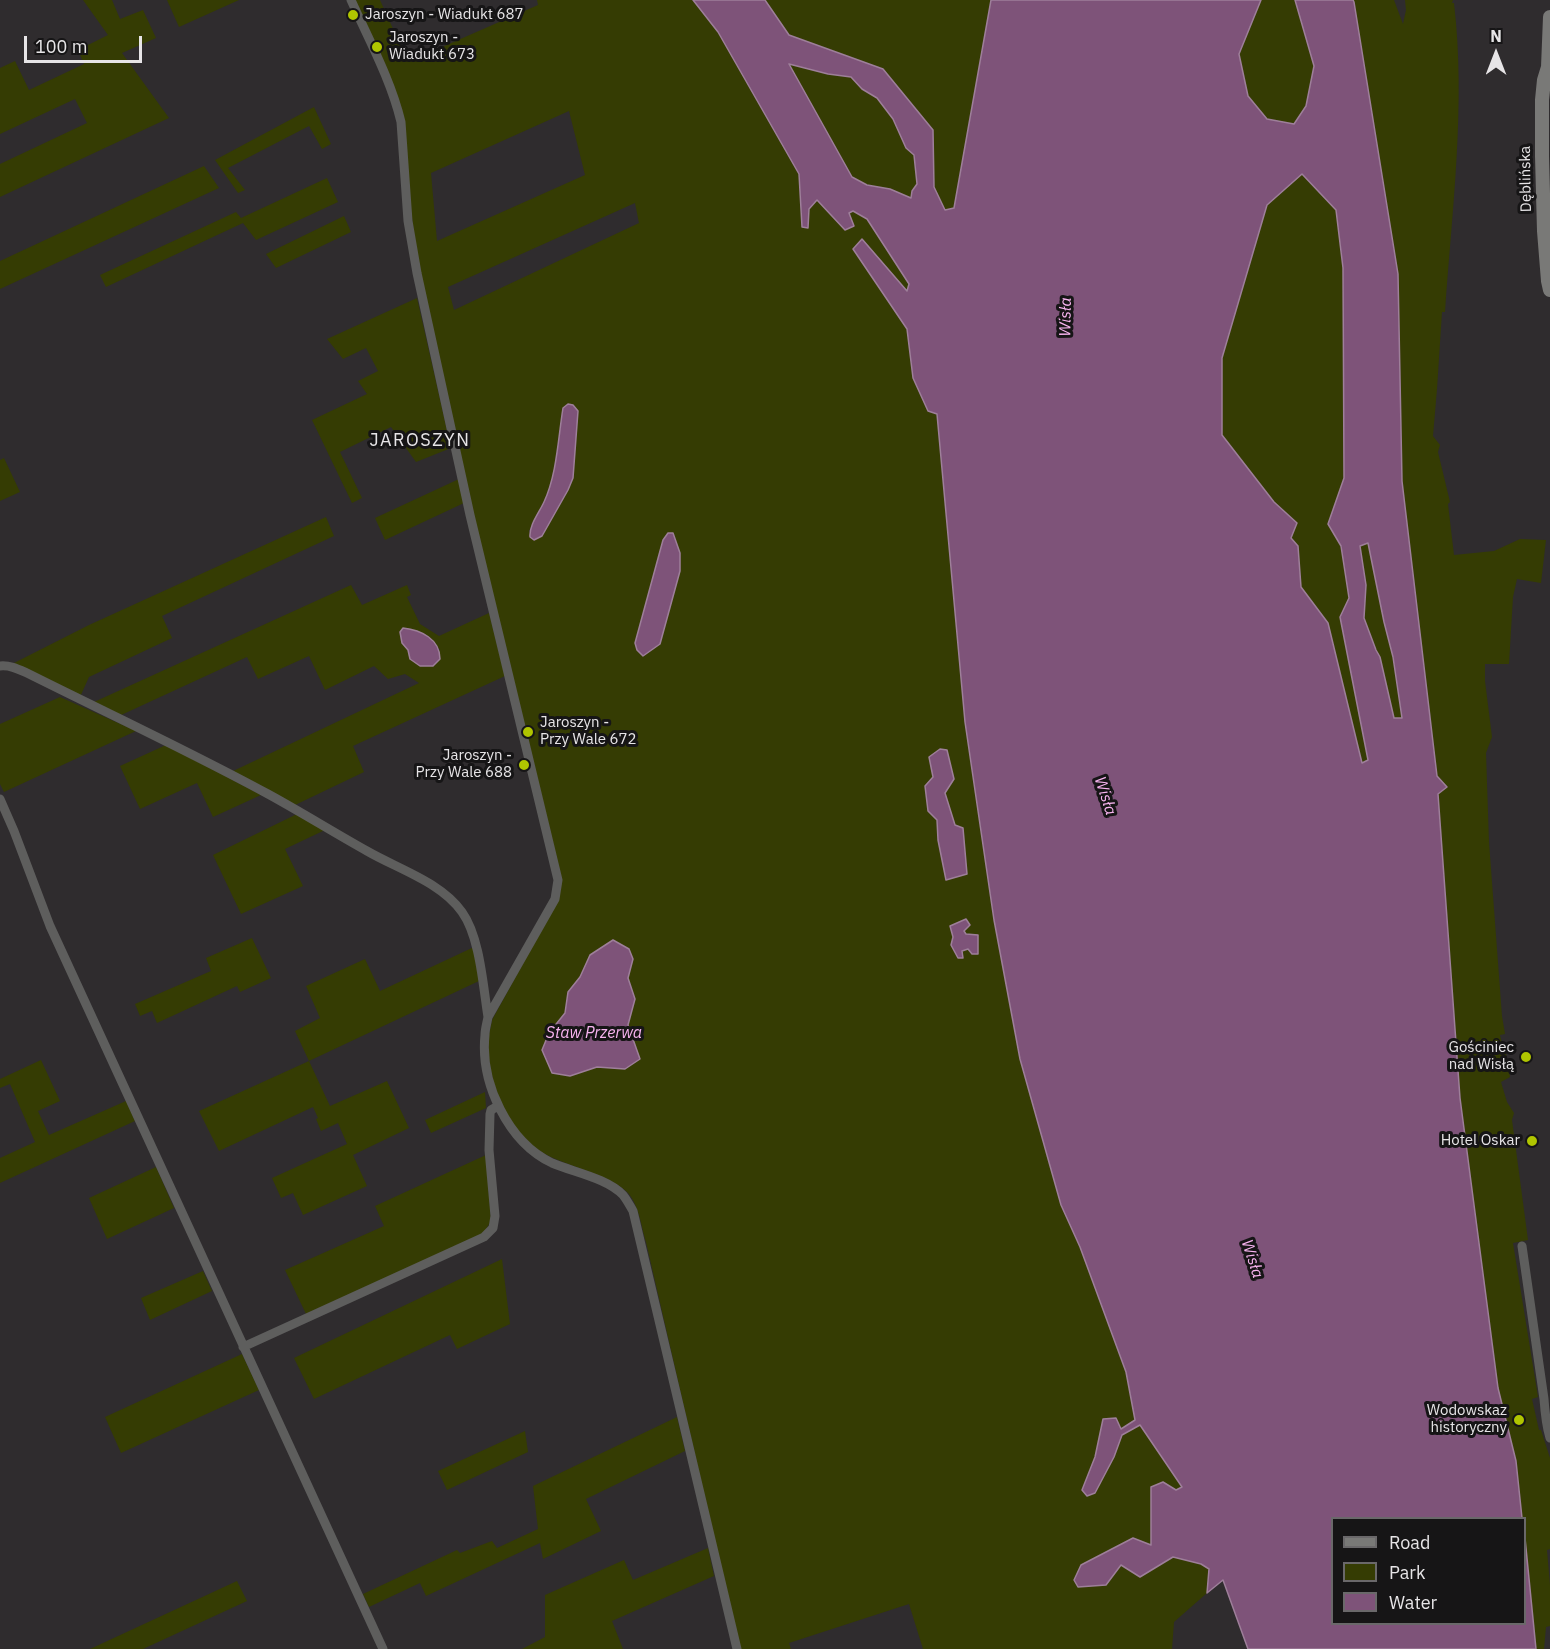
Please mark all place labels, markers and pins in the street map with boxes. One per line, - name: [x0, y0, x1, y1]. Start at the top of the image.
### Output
- place label: Jaroszyn - Wiadukt 687: [365, 6, 524, 24]
- marker: Jaroszyn - Wiadukt 687: [346, 8, 360, 22]
- place label: Jaroszyn - Wiadukt 673: [389, 29, 475, 64]
- marker: Jaroszyn - Wiadukt 673: [370, 40, 384, 54]
- place label: Jaroszyn - Przy Wale 672: [540, 714, 637, 749]
- marker: Jaroszyn - Przy Wale 672: [521, 725, 535, 739]
- place label: Jaroszyn - Przy Wale 688: [415, 747, 512, 782]
- marker: Jaroszyn - Przy Wale 688: [517, 758, 531, 772]
- place label: Gościniec nad Wisłą: [1449, 1039, 1514, 1074]
- marker: Gościniec nad Wisłą: [1519, 1050, 1533, 1064]
- place label: Hotel Oskar: [1441, 1132, 1520, 1150]
- marker: Hotel Oskar: [1525, 1134, 1539, 1148]
- place label: Wodowskaz historyczny: [1427, 1402, 1507, 1437]
- marker: Wodowskaz historyczny: [1512, 1413, 1526, 1427]

